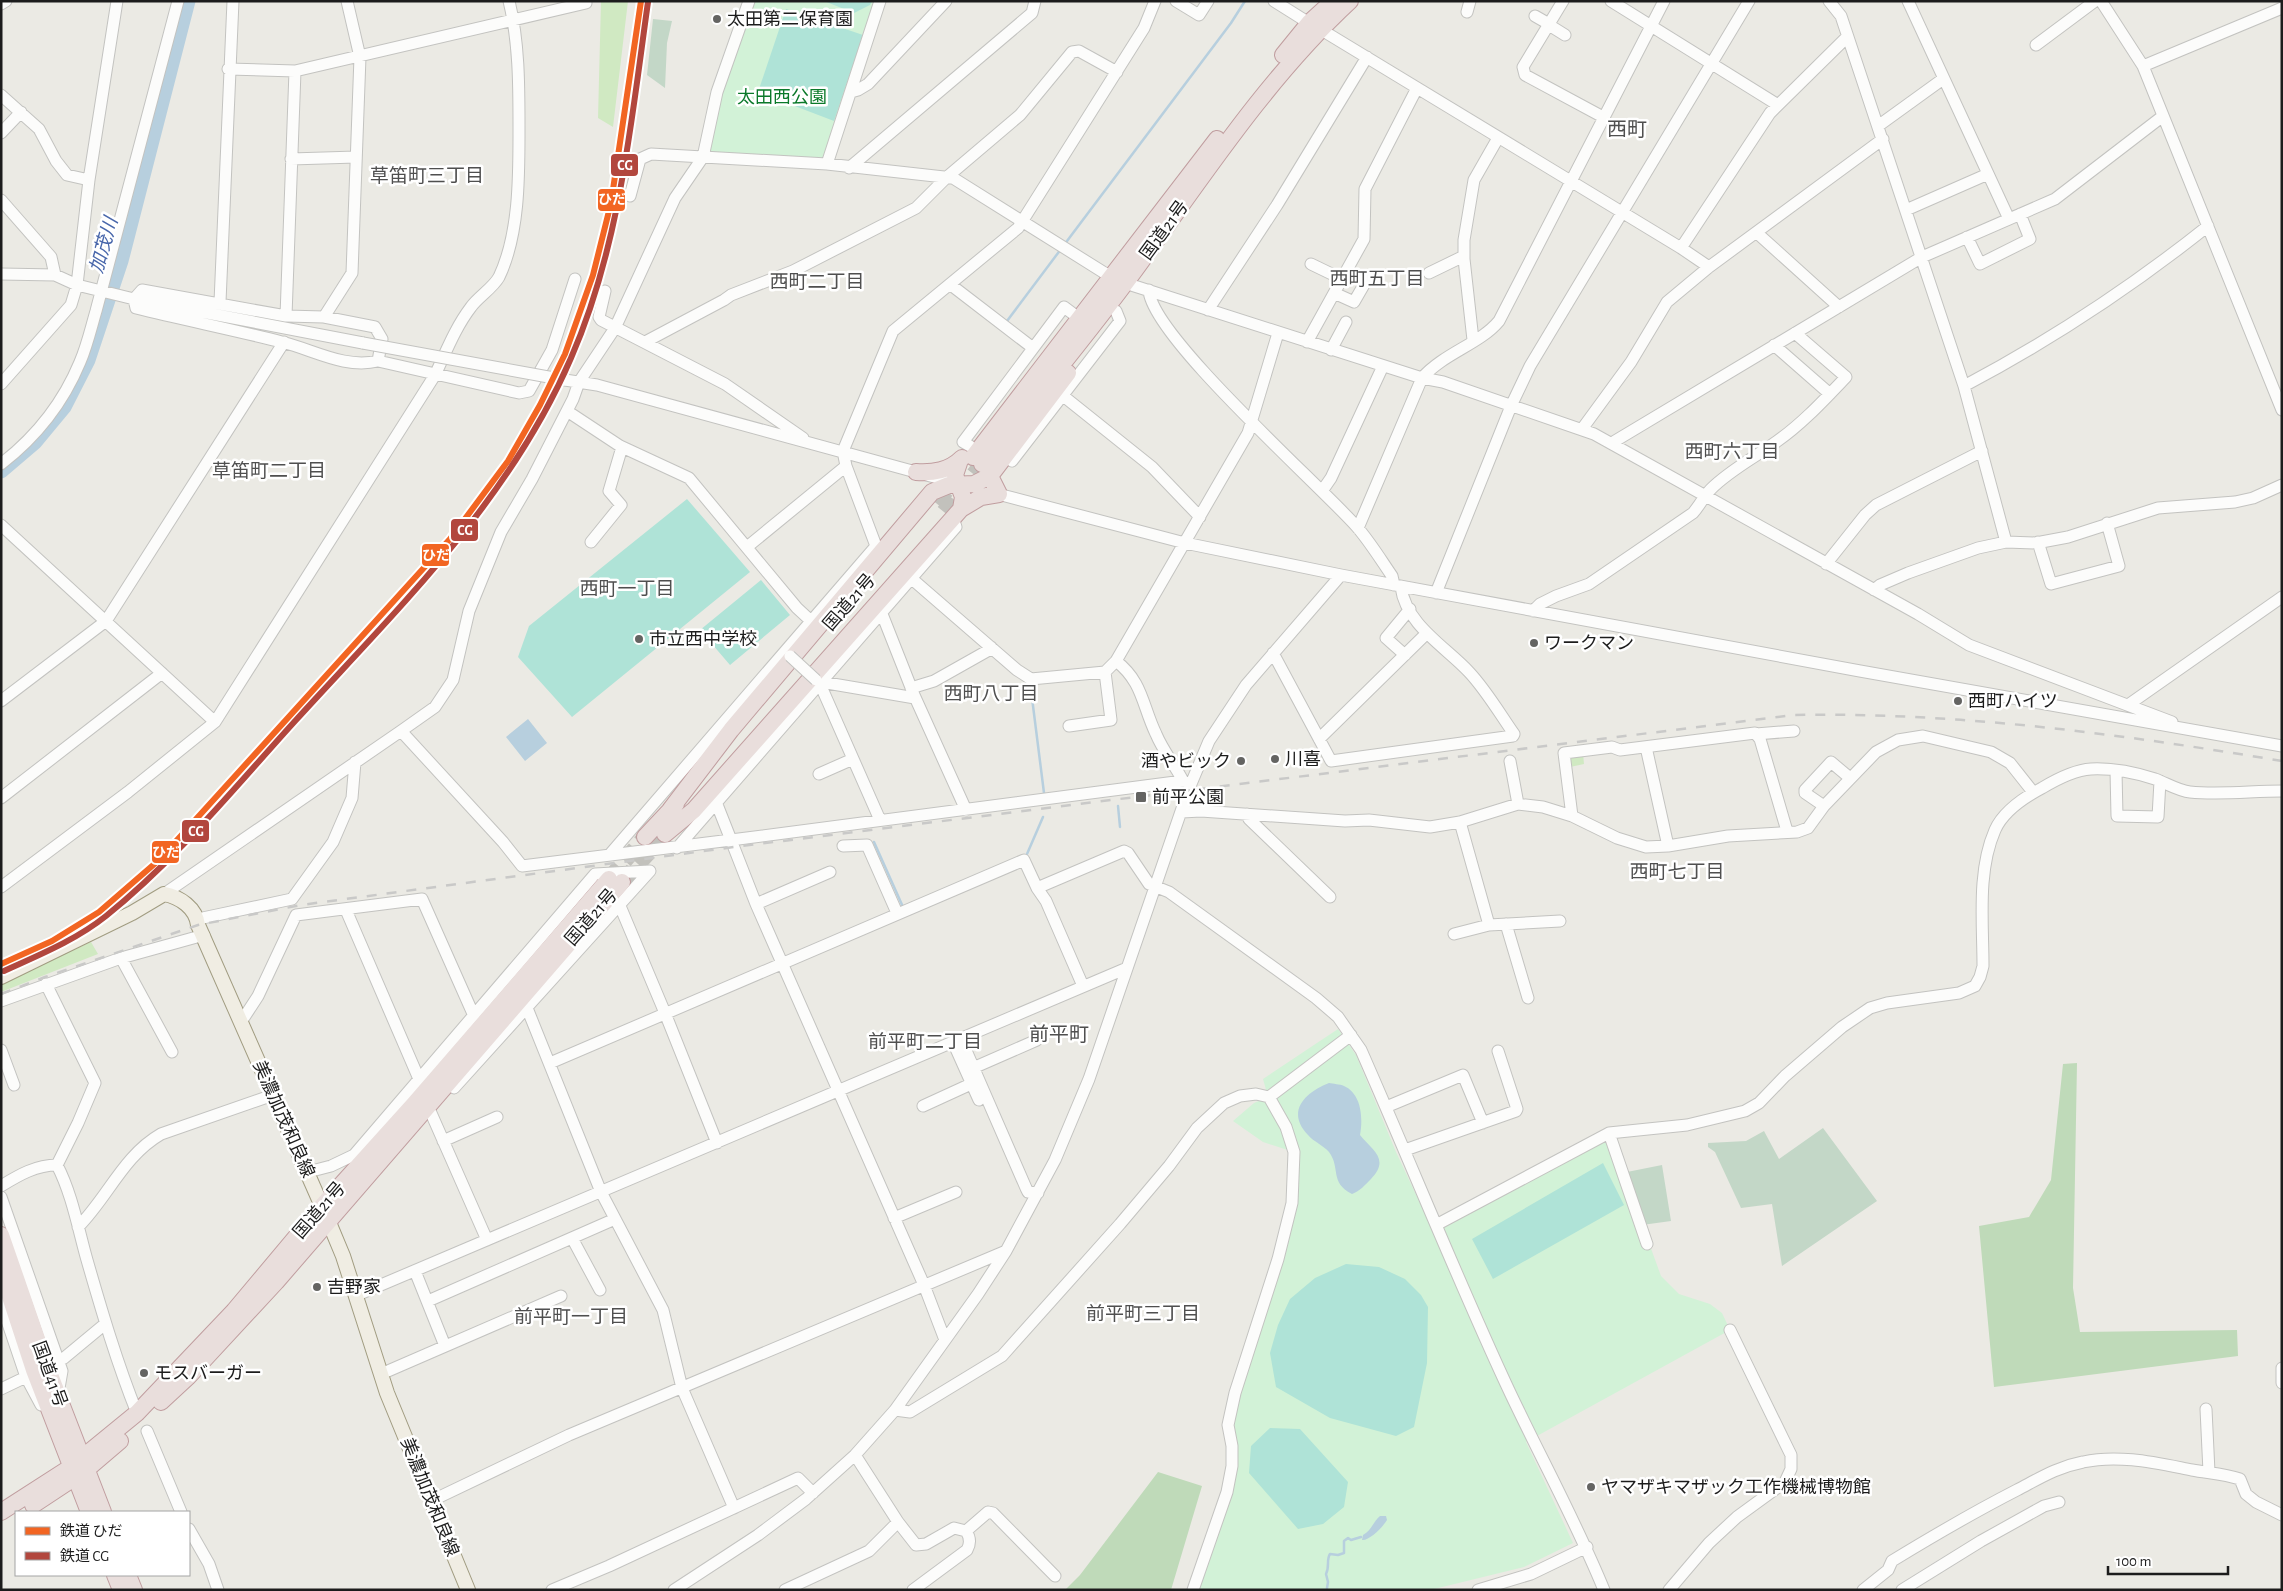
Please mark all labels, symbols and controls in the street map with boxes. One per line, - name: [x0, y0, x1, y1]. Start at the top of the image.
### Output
- place label: 太田第二保育園: [727, 9, 853, 29]
- marker: 太田第二保育園: [711, 13, 723, 25]
- park label: 太田西公園: [737, 88, 827, 107]
- district label: 西町: [1607, 120, 1647, 140]
- line badge: CG: [610, 153, 639, 177]
- text: CG: [617, 159, 633, 173]
- district label: 草笛町三丁目: [370, 165, 484, 186]
- line badge: ひだ: [597, 188, 626, 212]
- text: ひだ: [598, 192, 626, 207]
- street label: 国道21号: [1136, 196, 1192, 264]
- water label: 加茂川: [86, 213, 122, 275]
- district label: 西町五丁目: [1329, 270, 1425, 289]
- district label: 西町二丁目: [769, 273, 865, 292]
- district label: 西町六丁目: [1684, 441, 1780, 462]
- district label: 草笛町二丁目: [212, 460, 326, 481]
- line badge: CG: [450, 518, 479, 542]
- text: CG: [457, 524, 473, 538]
- line badge: ひだ: [421, 543, 450, 567]
- text: ひだ: [422, 548, 450, 563]
- street label: 国道21号: [819, 570, 879, 634]
- district label: 西町一丁目: [579, 580, 675, 599]
- place label: 市立西中学校: [649, 629, 757, 649]
- marker: 市立西中学校: [633, 633, 645, 645]
- place label: ワークマン: [1544, 634, 1634, 653]
- marker: ワークマン: [1528, 637, 1540, 649]
- district label: 西町八丁目: [943, 685, 1039, 704]
- place label: 西町ハイツ: [1968, 692, 2058, 711]
- marker: 西町ハイツ: [1952, 695, 1964, 707]
- place label: 川喜: [1285, 750, 1321, 769]
- place label: 酒やビック: [1141, 752, 1231, 771]
- marker: 川喜: [1269, 753, 1281, 765]
- marker: 酒やビック: [1235, 755, 1247, 767]
- place label: 前平公園: [1152, 787, 1224, 807]
- marker: 前平公園: [1134, 790, 1148, 804]
- line badge: CG: [181, 819, 210, 843]
- text: CG: [188, 825, 204, 839]
- line badge: ひだ: [151, 840, 180, 864]
- text: ひだ: [152, 845, 180, 860]
- district label: 西町七丁目: [1629, 862, 1725, 882]
- street label: 国道21号: [561, 885, 621, 949]
- district label: 前平町: [1029, 1024, 1089, 1045]
- district label: 前平町二丁目: [868, 1031, 982, 1052]
- street label: 美濃加茂和良線: [249, 1057, 319, 1181]
- street label: 国道21号: [289, 1178, 349, 1242]
- place label: 吉野家: [327, 1278, 381, 1297]
- marker: 吉野家: [311, 1281, 323, 1293]
- district label: 前平町三丁目: [1086, 1303, 1200, 1324]
- district label: 前平町一丁目: [514, 1306, 628, 1327]
- street label: 国道41号: [29, 1338, 71, 1410]
- place label: モスバーガー: [154, 1364, 262, 1383]
- marker: モスバーガー: [138, 1367, 150, 1379]
- street label: 美濃加茂和良線: [397, 1435, 463, 1559]
- place label: ヤマザキマザック工作機械博物館: [1601, 1477, 1871, 1497]
- marker: ヤマザキマザック工作機械博物館: [1585, 1481, 1597, 1493]
- legend: [15, 1511, 190, 1576]
- text: 鉄道 ひだ: [60, 1523, 122, 1539]
- scale bar: [2108, 1544, 2228, 1576]
- text: 鉄道 CG: [60, 1548, 109, 1564]
- text: 100 m: [2116, 1554, 2151, 1569]

